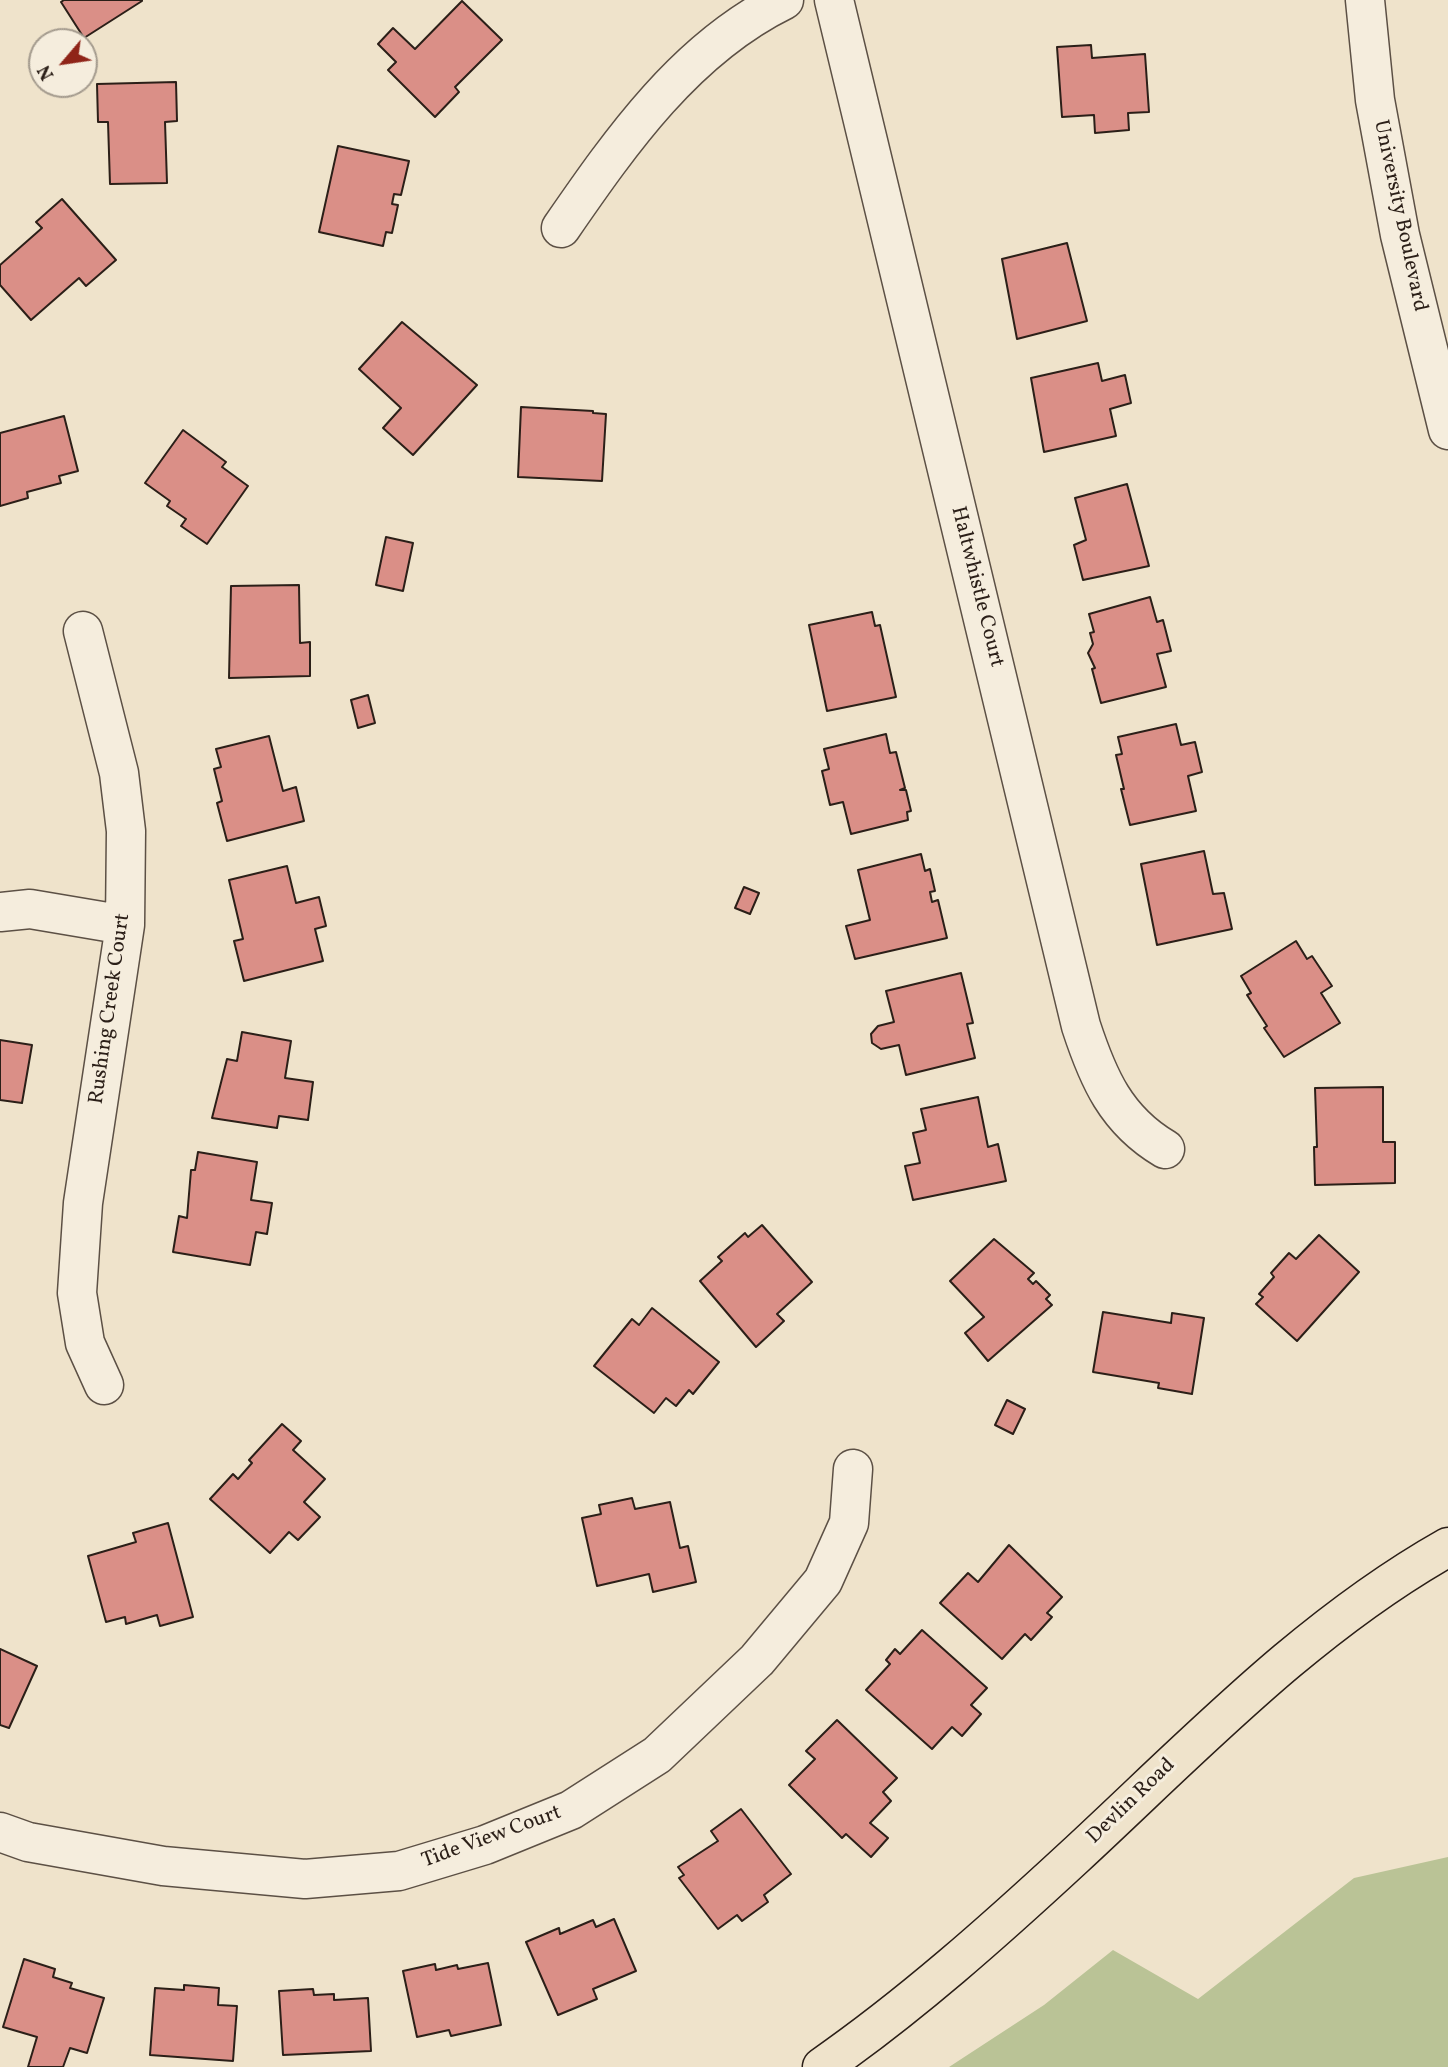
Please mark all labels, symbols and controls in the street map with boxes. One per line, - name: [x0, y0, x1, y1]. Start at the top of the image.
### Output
- north arrow: [28, 28, 98, 98]
- text: N: [32, 60, 61, 85]
- street label: University Boulevard: [1366, 118, 1432, 314]
- street label: Haltwhistle Court: [944, 504, 1008, 670]
- street label: Rushing Creek Court: [85, 912, 137, 1106]
- street label: Devlin Road: [1083, 1754, 1181, 1850]
- street label: Tide View Court: [419, 1801, 565, 1875]

